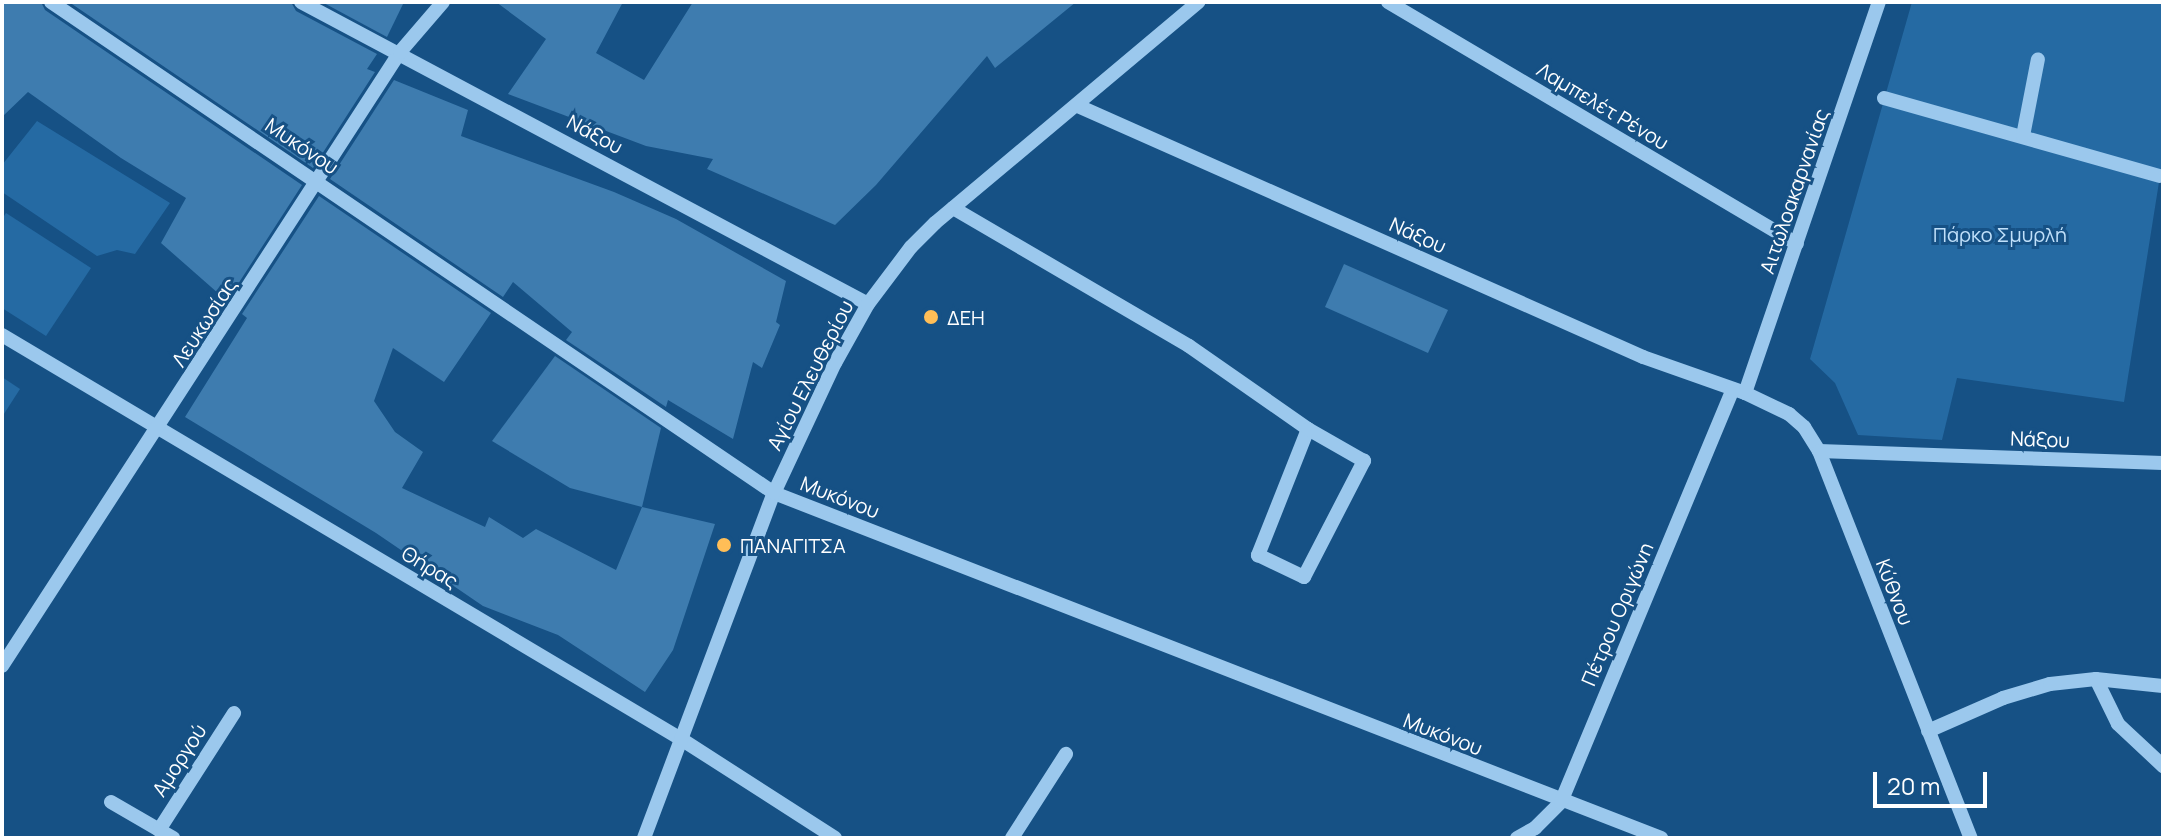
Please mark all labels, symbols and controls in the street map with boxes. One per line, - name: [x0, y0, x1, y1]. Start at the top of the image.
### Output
- street label: Λαμπελέτ Ρένου: [1533, 57, 1673, 155]
- street label: Αιτωλοακαρνανίας: [1755, 105, 1833, 277]
- street label: Νάξου: [563, 109, 627, 159]
- street label: Μυκόνου: [261, 113, 343, 179]
- street label: Νάξου: [1386, 212, 1450, 258]
- park label: Πάρκο Σµυρλή: [1933, 222, 2067, 246]
- street label: Λευκωσίας: [166, 273, 242, 371]
- street label: Αγίου Ελευθερίου: [762, 296, 858, 454]
- place label: ΔΕΗ: [947, 305, 985, 329]
- marker: ΔΕΗ: [922, 308, 940, 326]
- street label: Νάξου: [2010, 426, 2070, 452]
- street label: Μυκόνου: [797, 471, 883, 523]
- place label: ΠΑΝΑΓΙΤΣΑ: [740, 533, 846, 557]
- marker: ΠΑΝΑΓΙΤΣΑ: [715, 536, 733, 554]
- street label: Πέτρου Οριγώνη: [1576, 539, 1658, 689]
- street label: Θήρας: [397, 541, 463, 593]
- street label: Κύθνου: [1871, 555, 1919, 629]
- street label: Μυκόνου: [1400, 708, 1486, 760]
- street label: Αμοργού: [147, 719, 211, 801]
- scale bar: [1877, 756, 1991, 806]
- text: 20 m: [1887, 769, 1940, 802]

